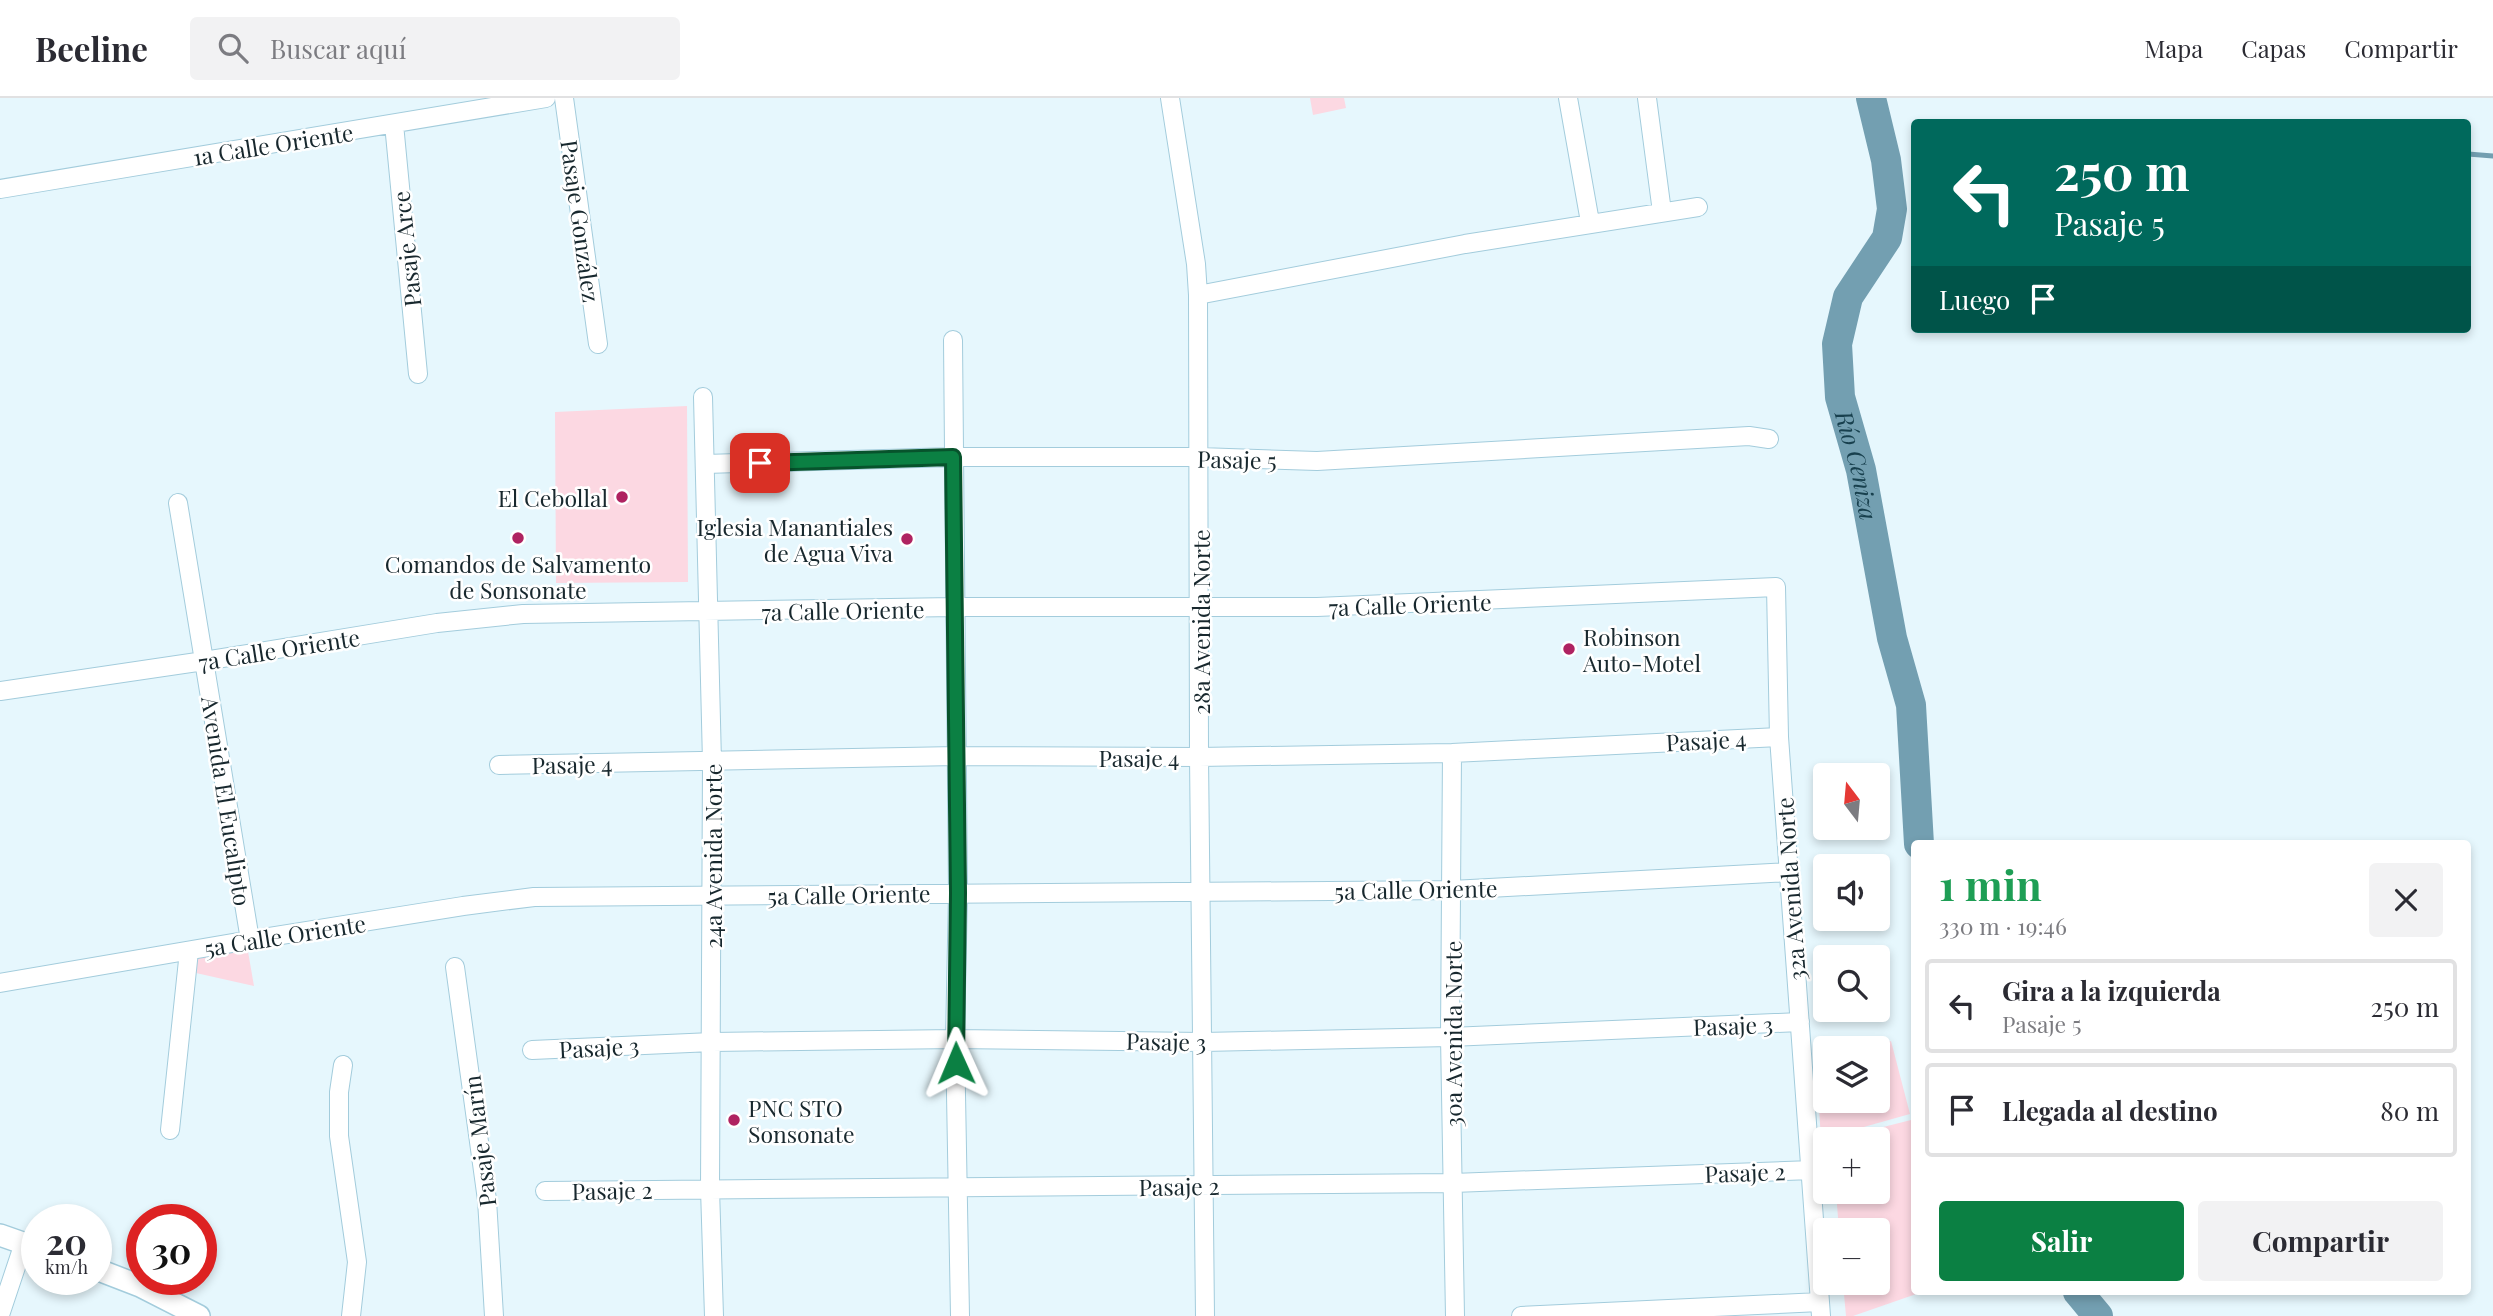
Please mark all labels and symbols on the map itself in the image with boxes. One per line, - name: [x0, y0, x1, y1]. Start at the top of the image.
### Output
- street label: 1a Calle Oriente: [190, 116, 356, 172]
- street label: Pasaje González: [554, 138, 608, 304]
- street label: Pasaje Arce: [385, 190, 427, 308]
- water label: Río Ceniza: [1828, 405, 1886, 522]
- pin: [730, 433, 790, 493]
- street label: Pasaje 5: [1197, 443, 1277, 475]
- place label: El Cebollal: [498, 482, 608, 513]
- marker: El Cebollal: [614, 489, 630, 505]
- place label: Iglesia Manantiales de Agua Viva: [696, 511, 894, 568]
- street label: 28a Avenida Norte: [1185, 529, 1216, 715]
- marker: Comandos de Salvamento de Sonsonate: [510, 530, 526, 546]
- marker: Iglesia Manantiales de Agua Viva: [899, 531, 915, 547]
- place label: Comandos de Salvamento de Sonsonate: [385, 548, 651, 605]
- street label: 7a Calle Oriente: [1328, 586, 1492, 622]
- street label: 7a Calle Oriente: [761, 593, 925, 627]
- street label: 7a Calle Oriente: [196, 621, 362, 677]
- place label: Robinson Auto-Motel: [1582, 621, 1701, 678]
- marker: Robinson Auto-Motel: [1561, 641, 1577, 657]
- street label: Avenida El Eucalipto: [195, 693, 259, 908]
- street label: Pasaje 4: [1665, 722, 1747, 758]
- street label: Pasaje 4: [1099, 742, 1179, 773]
- street label: Pasaje 4: [531, 748, 613, 780]
- north arrow: [1813, 763, 1890, 840]
- street label: 24a Avenida Norte: [697, 764, 728, 948]
- street label: 32a Avenida Norte: [1768, 796, 1812, 982]
- street label: 5a Calle Oriente: [1334, 872, 1498, 906]
- street label: 5a Calle Oriente: [767, 877, 931, 911]
- street label: 5a Calle Oriente: [202, 907, 368, 963]
- street label: 30a Avenida Norte: [1437, 941, 1468, 1127]
- street label: Pasaje 3: [1692, 1008, 1774, 1042]
- street label: Pasaje 3: [1126, 1025, 1206, 1057]
- position arrow: [919, 1026, 993, 1100]
- street label: Pasaje 3: [558, 1029, 640, 1065]
- street label: Pasaje Marín: [456, 1073, 502, 1208]
- place label: PNC STO Sonsonate: [748, 1092, 855, 1149]
- marker: PNC STO Sonsonate: [726, 1112, 742, 1128]
- street label: Pasaje 2: [1704, 1155, 1786, 1189]
- street label: Pasaje 2: [1138, 1170, 1220, 1202]
- street label: Pasaje 2: [571, 1174, 653, 1206]
- speed limit sign: 30: [126, 1204, 217, 1295]

